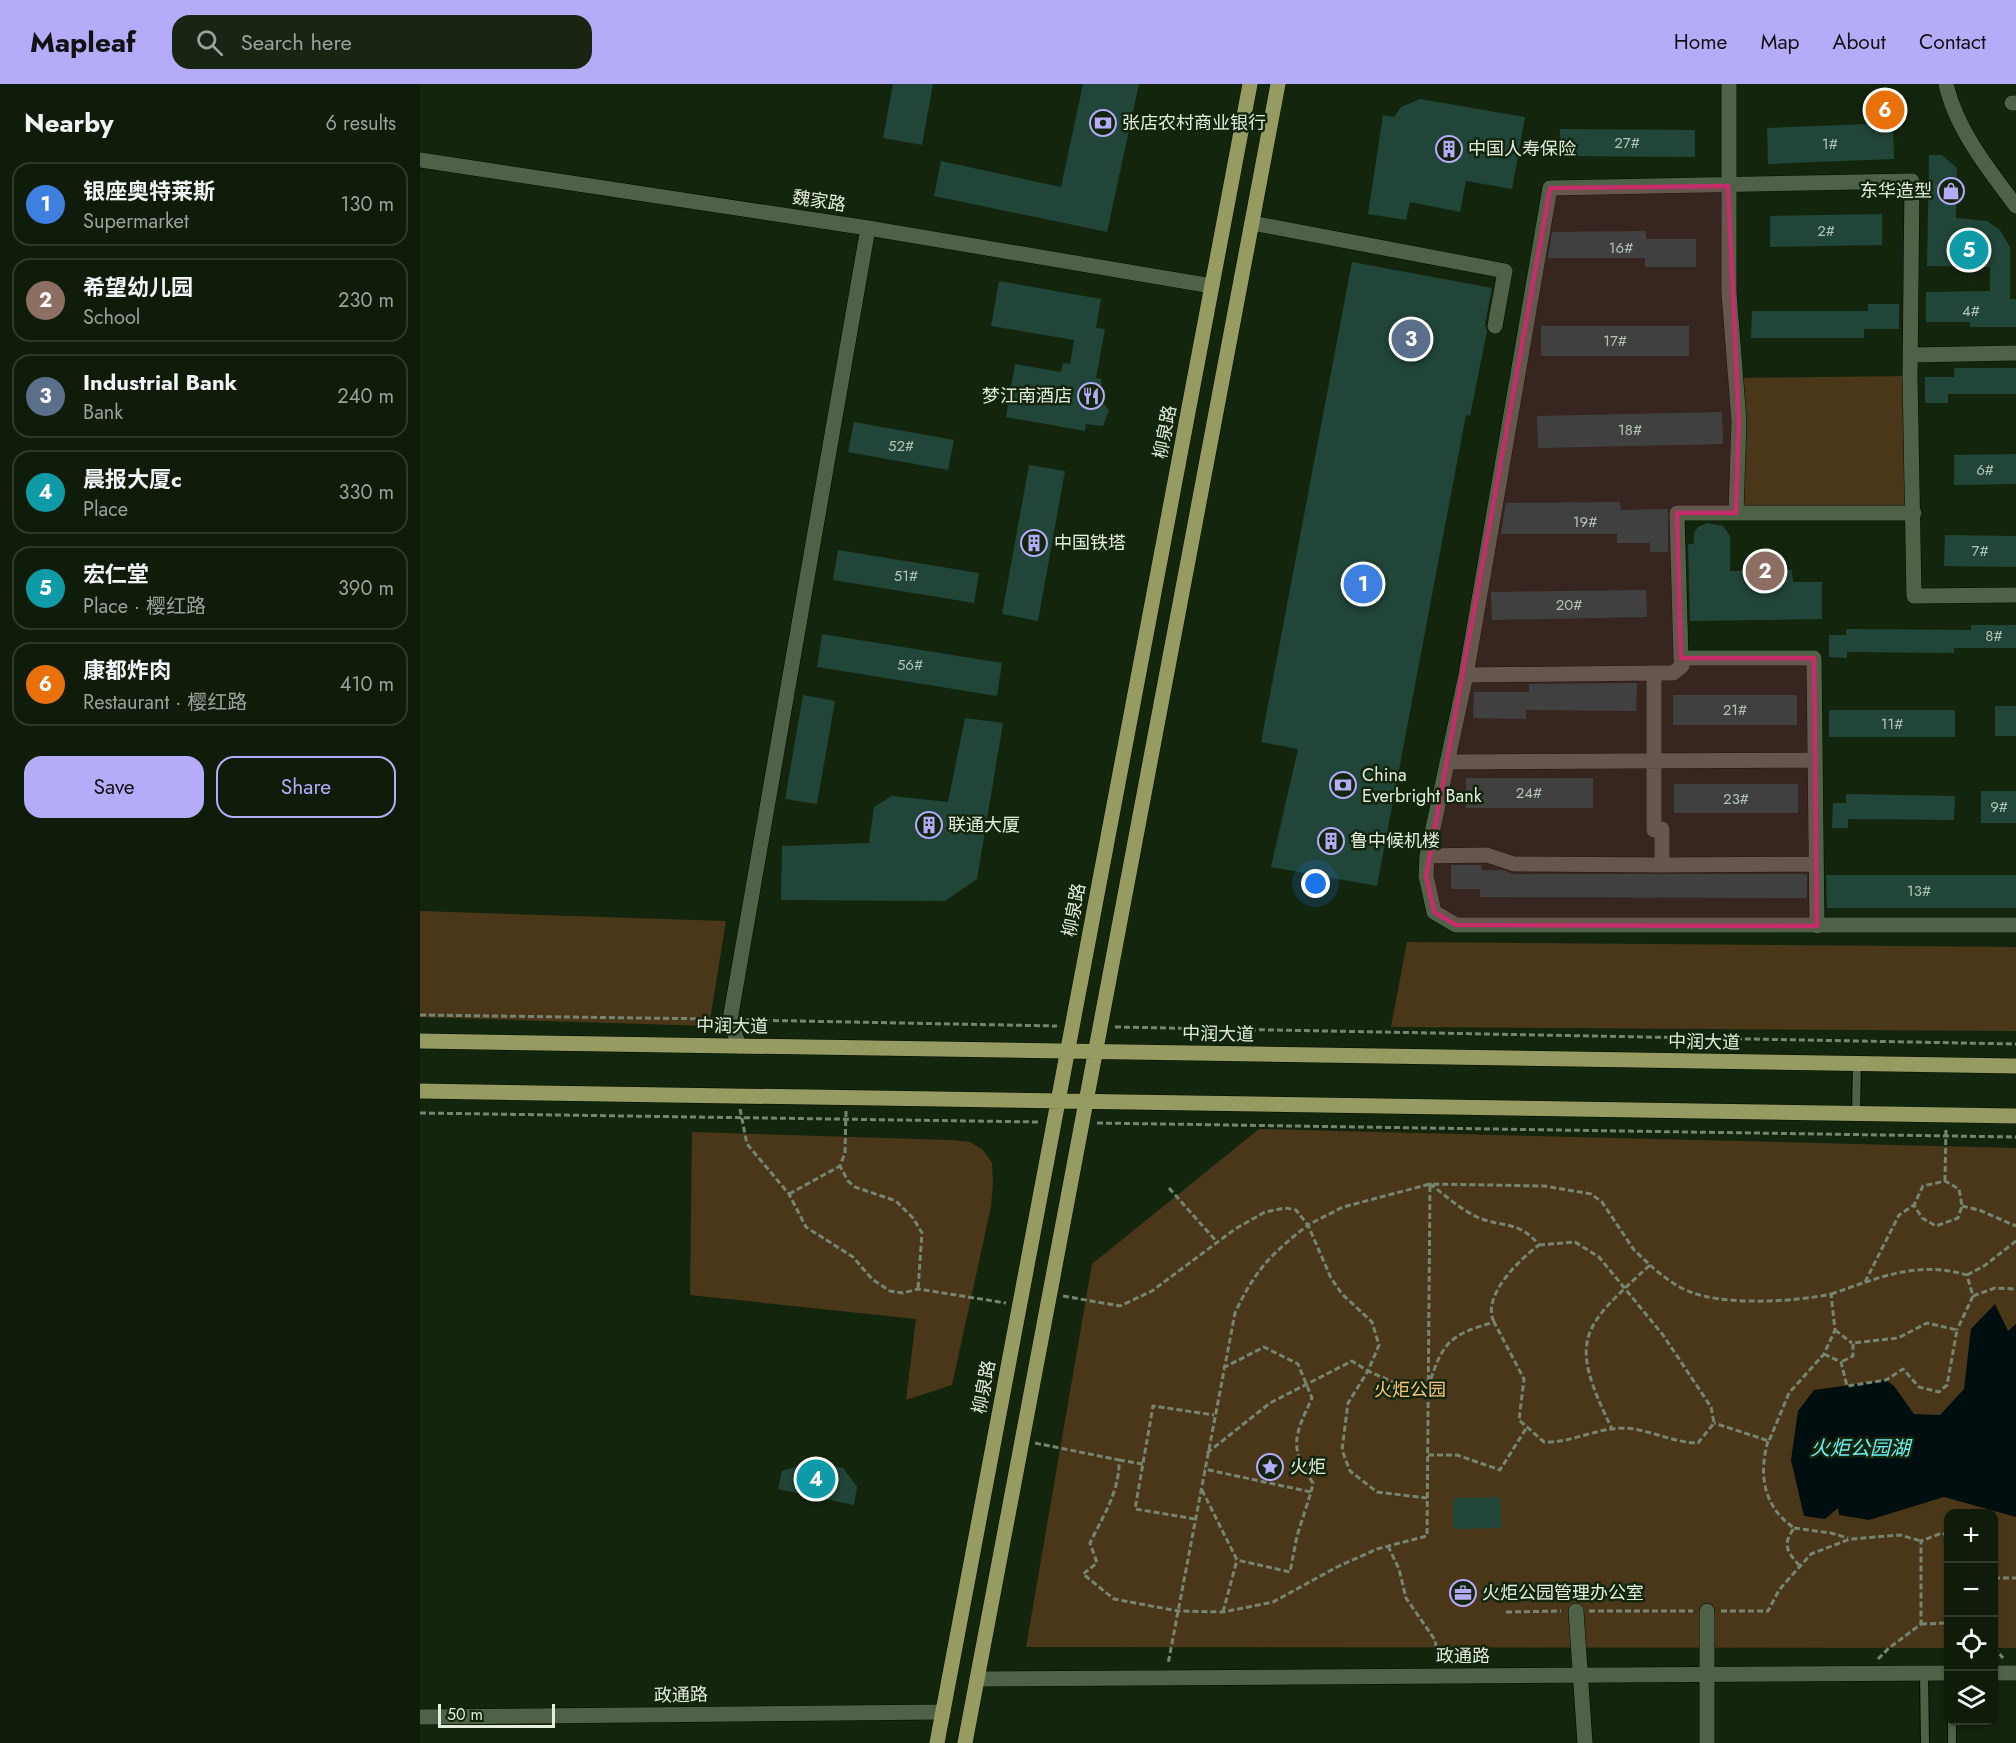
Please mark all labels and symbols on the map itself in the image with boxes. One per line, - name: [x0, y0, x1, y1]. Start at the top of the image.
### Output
- pin: 6: [1866, 87, 1904, 132]
- bank icon: 张店农村商业银行: [1088, 108, 1118, 138]
- place label: 张店农村商业银行: [1122, 110, 1266, 136]
- house number: 27#: [1614, 132, 1640, 154]
- house number: 1#: [1822, 133, 1838, 155]
- building icon: 中国人寿保险: [1434, 134, 1464, 164]
- place label: 中国人寿保险: [1468, 136, 1576, 162]
- shop icon: 东华造型: [1936, 176, 1966, 206]
- place label: 东华造型: [1860, 178, 1932, 204]
- street label: 魏家路: [790, 184, 848, 218]
- house number: 2#: [1817, 220, 1835, 242]
- pin: 5: [1950, 228, 1988, 272]
- house number: 16#: [1609, 237, 1633, 259]
- house number: 4#: [1962, 300, 1980, 322]
- pin: 3: [1392, 316, 1430, 362]
- house number: 17#: [1603, 330, 1627, 352]
- restaurant icon: 梦江南酒店: [1076, 381, 1106, 411]
- place label: 梦江南酒店: [982, 383, 1072, 409]
- street label: 柳泉路: [1147, 403, 1183, 461]
- house number: 18#: [1618, 419, 1642, 441]
- house number: 52#: [888, 435, 914, 457]
- house number: 6#: [1976, 459, 1994, 481]
- house number: 19#: [1573, 511, 1597, 533]
- building icon: 中国铁塔: [1019, 528, 1049, 558]
- place label: 中国铁塔: [1054, 530, 1126, 556]
- house number: 7#: [1972, 540, 1988, 562]
- pin: 2: [1746, 548, 1784, 594]
- pin: 1: [1344, 562, 1382, 606]
- house number: 51#: [894, 565, 918, 587]
- house number: 20#: [1556, 594, 1582, 616]
- house number: 8#: [1985, 625, 2003, 647]
- house number: 56#: [897, 654, 923, 676]
- house number: 21#: [1723, 699, 1747, 721]
- house number: 11#: [1881, 713, 1903, 735]
- place label: China Everbright Bank: [1362, 762, 1482, 809]
- bank icon: China Everbright Bank: [1328, 770, 1358, 800]
- house number: 24#: [1516, 782, 1542, 804]
- house number: 23#: [1723, 788, 1749, 810]
- house number: 9#: [1990, 796, 2008, 818]
- building icon: 联通大厦: [914, 810, 944, 840]
- place label: 联通大厦: [948, 812, 1020, 838]
- building icon: 鲁中候机楼: [1316, 826, 1346, 856]
- place label: 鲁中候机楼: [1350, 828, 1440, 854]
- your location: [1301, 869, 1330, 898]
- house number: 13#: [1907, 880, 1931, 902]
- street label: 柳泉路: [1056, 881, 1092, 939]
- street label: 中润大道: [696, 1012, 768, 1040]
- street label: 中润大道: [1182, 1020, 1254, 1048]
- street label: 中润大道: [1668, 1028, 1740, 1056]
- street label: 柳泉路: [966, 1358, 1002, 1416]
- park label: 火炬公园: [1374, 1377, 1446, 1403]
- water label: 火炬公园湖: [1810, 1434, 1913, 1463]
- place icon: 火炬: [1255, 1452, 1285, 1482]
- place label: 火炬: [1290, 1454, 1326, 1480]
- pin: 4: [796, 1456, 836, 1502]
- office icon: 火炬公园管理办公室: [1448, 1578, 1478, 1608]
- place label: 火炬公园管理办公室: [1482, 1580, 1644, 1606]
- street label: 政通路: [1436, 1643, 1490, 1669]
- street label: 政通路: [654, 1682, 708, 1708]
- scale bar: [438, 1701, 555, 1728]

